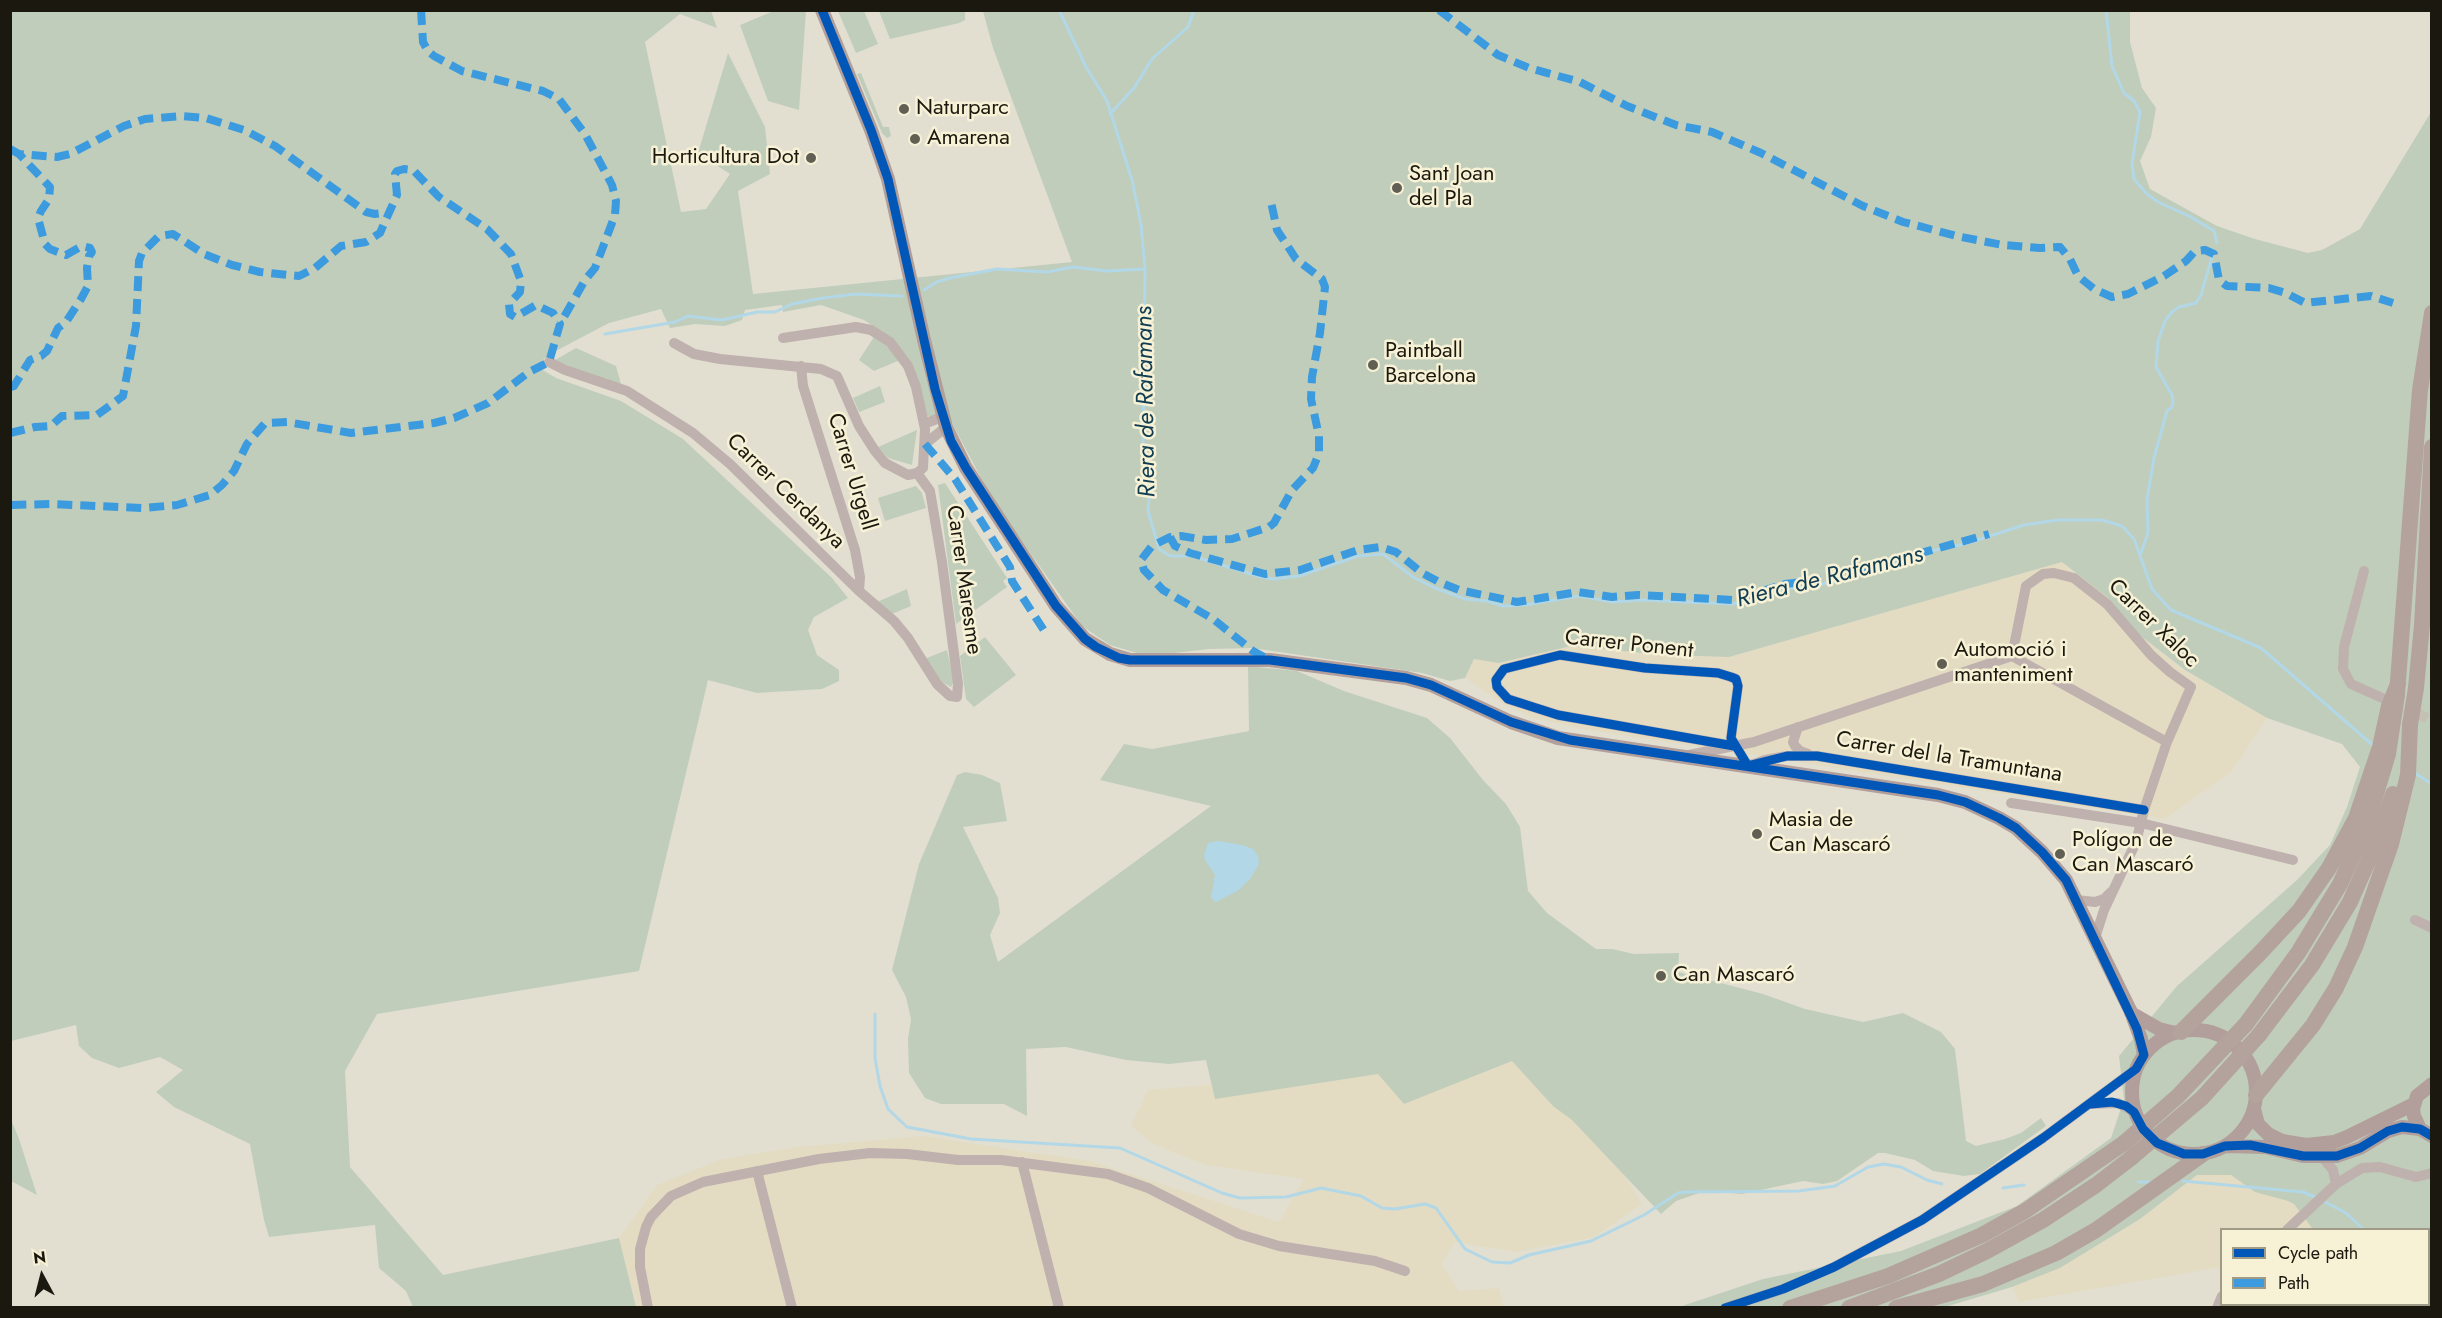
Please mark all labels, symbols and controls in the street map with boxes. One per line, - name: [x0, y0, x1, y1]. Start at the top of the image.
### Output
- place label: Naturparc: [916, 96, 1009, 122]
- marker: Naturparc: [897, 102, 911, 116]
- place label: Amarena: [927, 126, 1010, 152]
- marker: Amarena: [908, 132, 922, 146]
- place label: Horticultura Dot: [652, 145, 799, 171]
- marker: Horticultura Dot: [804, 151, 818, 165]
- place label: Sant Joan del Pla: [1409, 162, 1494, 214]
- marker: Sant Joan del Pla: [1390, 181, 1404, 195]
- water label: Riera de Rafamans: [1131, 306, 1163, 498]
- place label: Paintball Barcelona: [1385, 339, 1476, 390]
- marker: Paintball Barcelona: [1366, 358, 1380, 372]
- street label: Carrer Urgell: [821, 410, 881, 534]
- street label: Carrer Cerdanya: [720, 429, 850, 555]
- street label: Carrer Maresme: [939, 504, 987, 656]
- water label: Riera de Rafamans: [1734, 541, 1926, 615]
- street label: Carrer Xaloc: [2102, 574, 2204, 674]
- street label: Carrer Ponent: [1563, 625, 1695, 665]
- place label: Automoció i manteniment: [1954, 638, 2072, 690]
- marker: Automoció i manteniment: [1935, 657, 1949, 671]
- street label: Carrer del la Tramuntana: [1834, 727, 2064, 789]
- place label: Masia de Can Mascaró: [1769, 808, 1890, 860]
- marker: Masia de Can Mascaró: [1750, 827, 1764, 841]
- place label: Polígon de Can Mascaró: [2072, 828, 2193, 879]
- marker: Polígon de Can Mascaró: [2053, 847, 2067, 861]
- place label: Can Mascaró: [1673, 963, 1794, 989]
- marker: Can Mascaró: [1654, 969, 1668, 983]
- legend: [2220, 1228, 2430, 1306]
- text: Cycle path: [2278, 1240, 2358, 1266]
- text: N: [32, 1245, 47, 1270]
- north arrow: [12, 1246, 72, 1306]
- text: Path: [2278, 1270, 2310, 1296]

